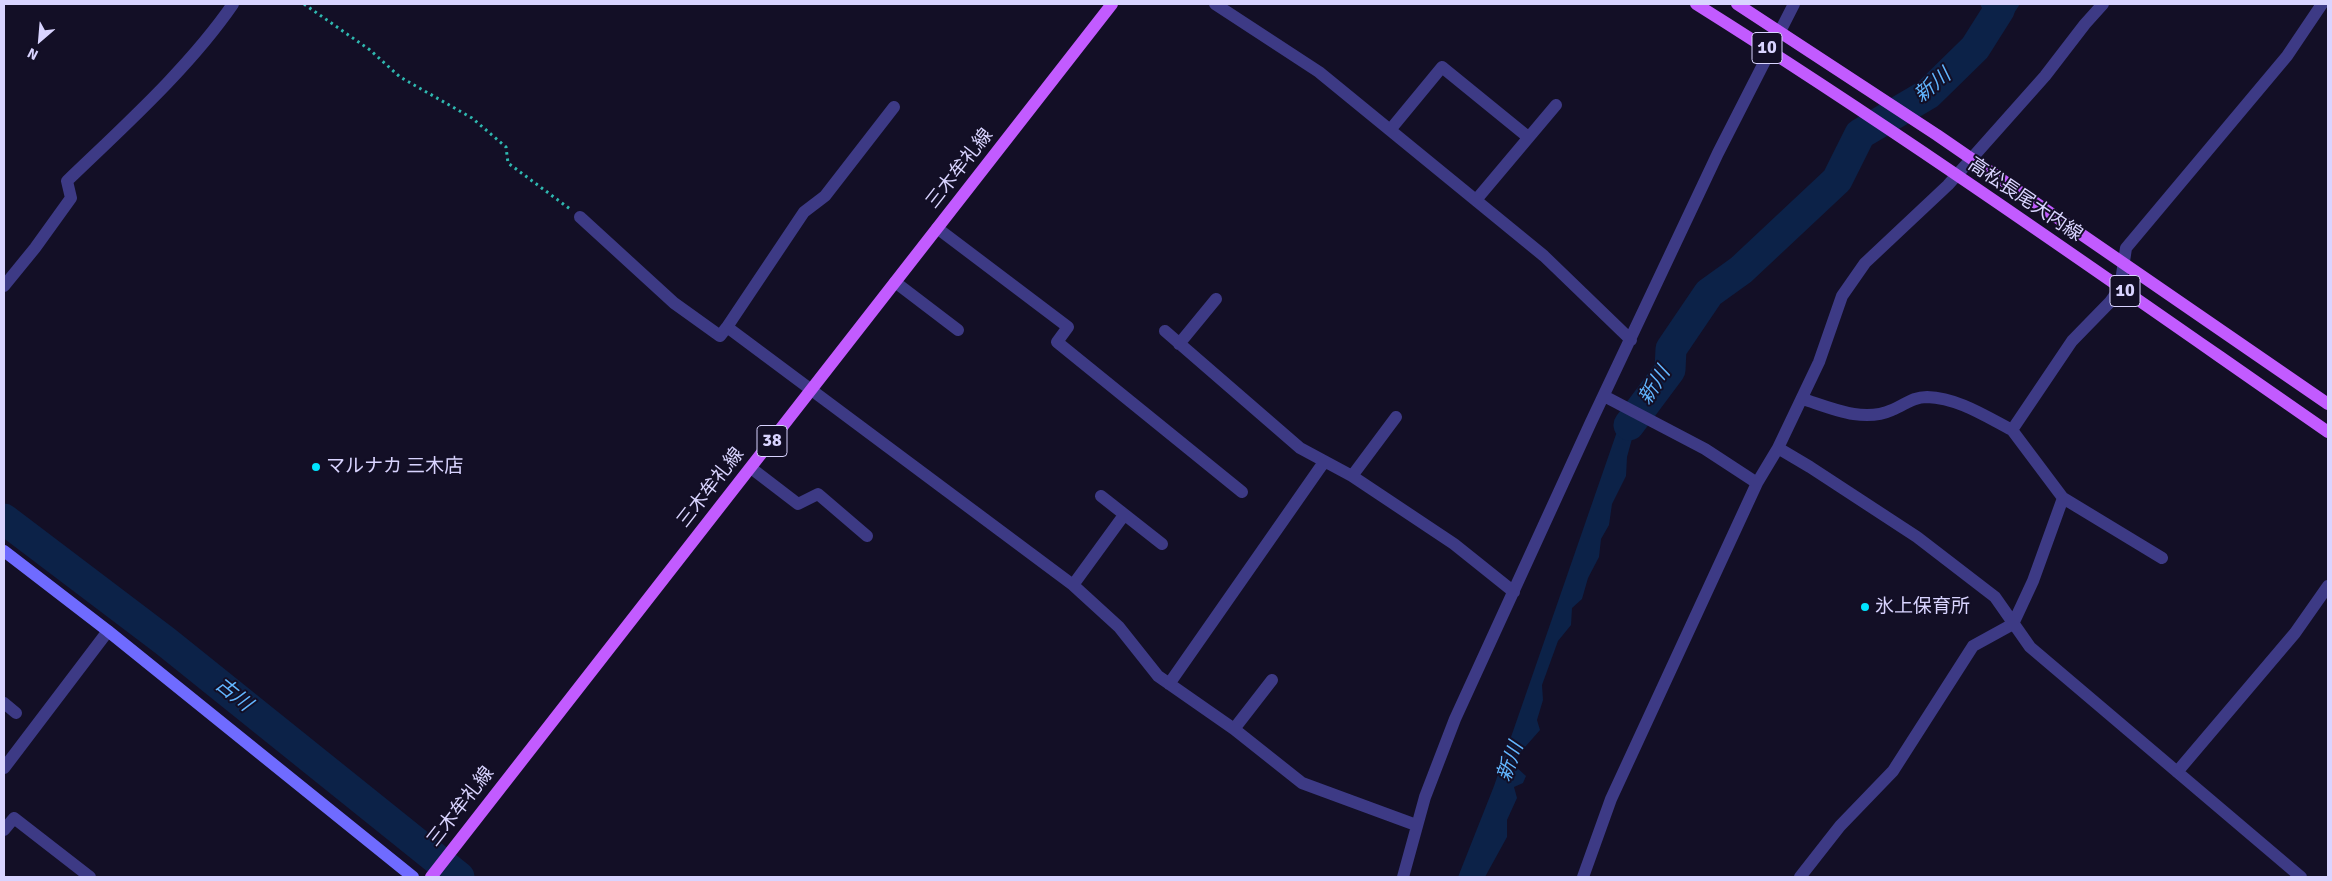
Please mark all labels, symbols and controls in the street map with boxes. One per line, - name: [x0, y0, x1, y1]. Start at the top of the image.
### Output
- north arrow: [15, 15, 65, 65]
- road number: 10: [1752, 32, 1782, 64]
- text: N: [25, 44, 41, 64]
- water label: 新川: [1910, 64, 1956, 108]
- street label: 三木牟礼線: [922, 125, 998, 213]
- street label: 高松長尾大内線: [1963, 153, 2087, 247]
- road number: 10: [2110, 276, 2140, 306]
- water label: 新川: [1634, 363, 1676, 409]
- road number: 38: [757, 426, 787, 456]
- street label: 三木牟礼線: [673, 444, 749, 532]
- place label: マルナカ 三木店: [326, 456, 463, 478]
- marker: マルナカ 三木店: [310, 461, 322, 473]
- place label: 氷上保育所: [1875, 596, 1970, 618]
- marker: 氷上保育所: [1859, 601, 1871, 613]
- water label: 古川: [210, 673, 256, 717]
- water label: 新川: [1493, 739, 1529, 785]
- street label: 三木牟礼線: [423, 763, 499, 851]

